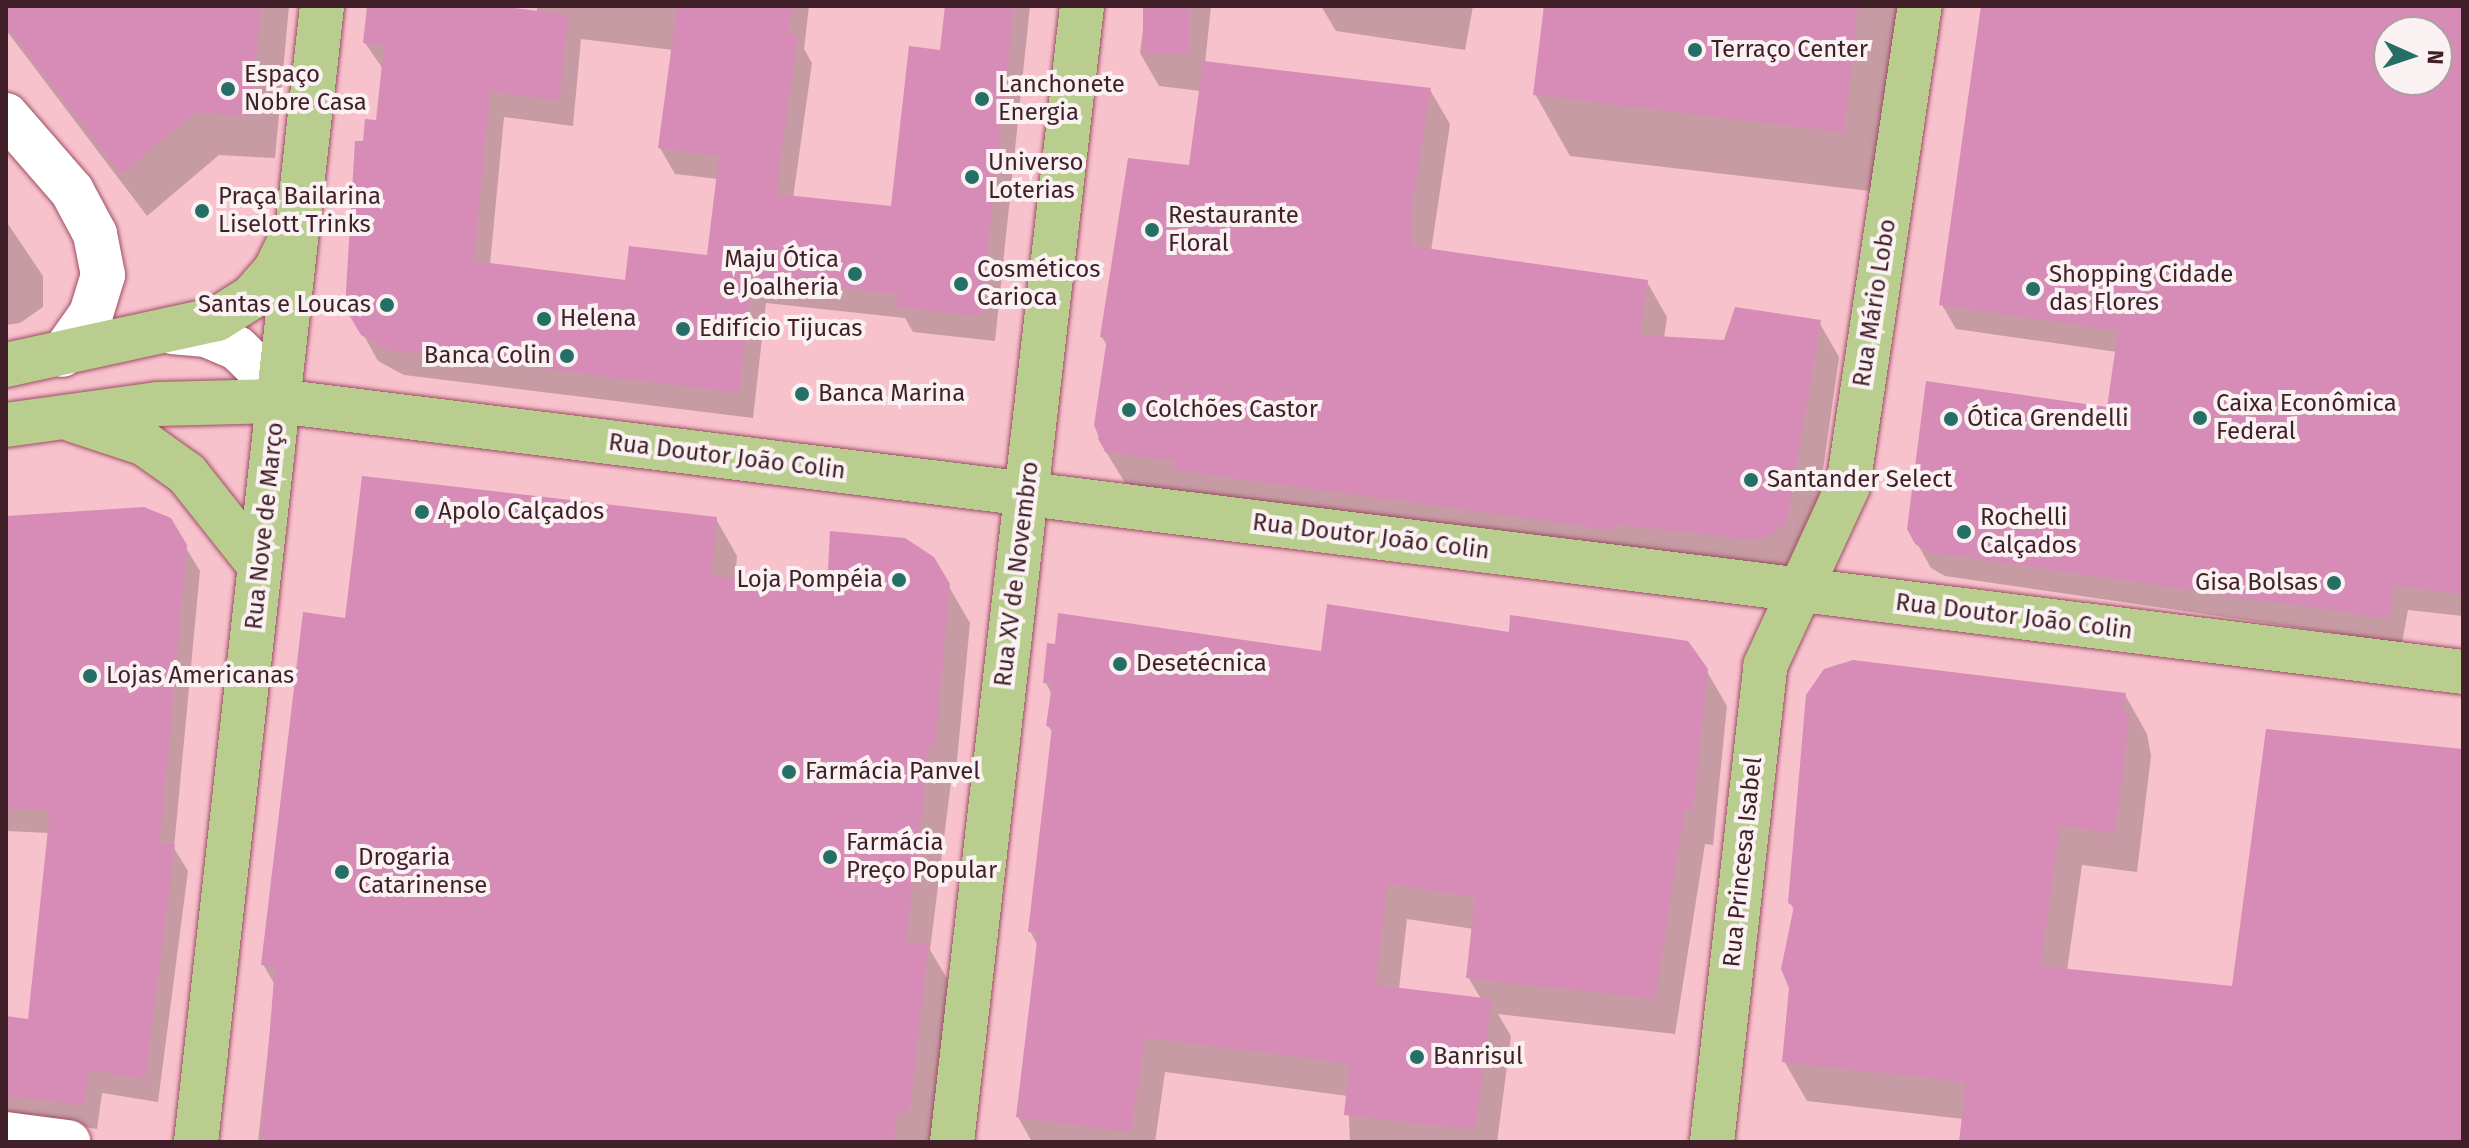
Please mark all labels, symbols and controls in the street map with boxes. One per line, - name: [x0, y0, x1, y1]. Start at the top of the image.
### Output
- north arrow: [2373, 16, 2453, 96]
- place label: Terraço Center: [1711, 36, 1868, 64]
- marker: Terraço Center: [1686, 41, 1704, 59]
- text: N: [2422, 49, 2449, 65]
- place label: Espaço Nobre Casa: [244, 61, 367, 117]
- place label: Lanchonete Energia: [998, 71, 1125, 127]
- marker: Espaço Nobre Casa: [219, 80, 237, 98]
- marker: Lanchonete Energia: [973, 90, 991, 108]
- place label: Universo Loterias: [988, 149, 1084, 205]
- marker: Universo Loterias: [963, 168, 981, 186]
- place label: Praça Bailarina Liselott Trinks: [218, 183, 381, 239]
- marker: Praça Bailarina Liselott Trinks: [193, 202, 211, 220]
- place label: Restaurante Floral: [1168, 202, 1299, 258]
- street label: Rua Mário Lobo: [1848, 217, 1902, 389]
- marker: Restaurante Floral: [1143, 221, 1161, 239]
- place label: Maju Ótica e Joalheria: [722, 246, 839, 302]
- place label: Cosméticos Carioca: [977, 256, 1100, 312]
- place label: Shopping Cidade das Flores: [2049, 261, 2233, 317]
- marker: Maju Ótica e Joalheria: [846, 265, 864, 283]
- marker: Cosméticos Carioca: [952, 275, 970, 293]
- marker: Shopping Cidade das Flores: [2024, 280, 2042, 298]
- place label: Santas e Loucas: [198, 291, 371, 319]
- marker: Santas e Loucas: [378, 296, 396, 314]
- place label: Helena: [560, 305, 637, 333]
- marker: Helena: [535, 310, 553, 328]
- place label: Edifício Tijucas: [699, 315, 862, 343]
- marker: Edifício Tijucas: [674, 320, 692, 338]
- place label: Banca Colin: [424, 342, 551, 370]
- marker: Banca Colin: [558, 347, 576, 365]
- place label: Banca Marina: [818, 380, 965, 408]
- marker: Banca Marina: [793, 385, 811, 403]
- place label: Caixa Econômica Federal: [2216, 390, 2397, 446]
- place label: Colchões Castor: [1145, 396, 1318, 424]
- marker: Colchões Castor: [1120, 401, 1138, 419]
- place label: Ótica Grendelli: [1967, 405, 2129, 433]
- marker: Caixa Econômica Federal: [2191, 409, 2209, 427]
- marker: Ótica Grendelli: [1942, 410, 1960, 428]
- street label: Rua Nove de Março: [240, 421, 290, 631]
- street label: Rua Doutor João Colin: [607, 428, 847, 486]
- street label: Rua XV de Novembro: [989, 460, 1045, 688]
- place label: Santander Select: [1767, 466, 1952, 494]
- marker: Santander Select: [1742, 471, 1760, 489]
- place label: Apolo Calçados: [438, 498, 604, 526]
- marker: Apolo Calçados: [413, 503, 431, 521]
- place label: Rochelli Calçados: [1980, 504, 2077, 560]
- street label: Rua Doutor João Colin: [1251, 508, 1491, 566]
- marker: Rochelli Calçados: [1955, 523, 1973, 541]
- place label: Loja Pompéia: [737, 566, 883, 594]
- place label: Gisa Bolsas: [2195, 569, 2318, 597]
- marker: Loja Pompéia: [890, 571, 908, 589]
- marker: Gisa Bolsas: [2325, 574, 2343, 592]
- street label: Rua Doutor João Colin: [1894, 588, 2134, 646]
- place label: Desetécnica: [1136, 650, 1267, 678]
- marker: Desetécnica: [1111, 655, 1129, 673]
- place label: Lojas Americanas: [106, 662, 294, 690]
- marker: Lojas Americanas: [81, 667, 99, 685]
- street label: Rua Princesa Isabel: [1718, 755, 1768, 969]
- place label: Farmácia Panvel: [805, 758, 980, 786]
- marker: Farmácia Panvel: [780, 763, 798, 781]
- place label: Farmácia Preço Popular: [846, 829, 997, 885]
- place label: Drogaria Catarinense: [358, 844, 487, 900]
- marker: Farmácia Preço Popular: [821, 848, 839, 866]
- marker: Drogaria Catarinense: [333, 863, 351, 881]
- place label: Banrisul: [1433, 1043, 1523, 1071]
- marker: Banrisul: [1408, 1048, 1426, 1066]

